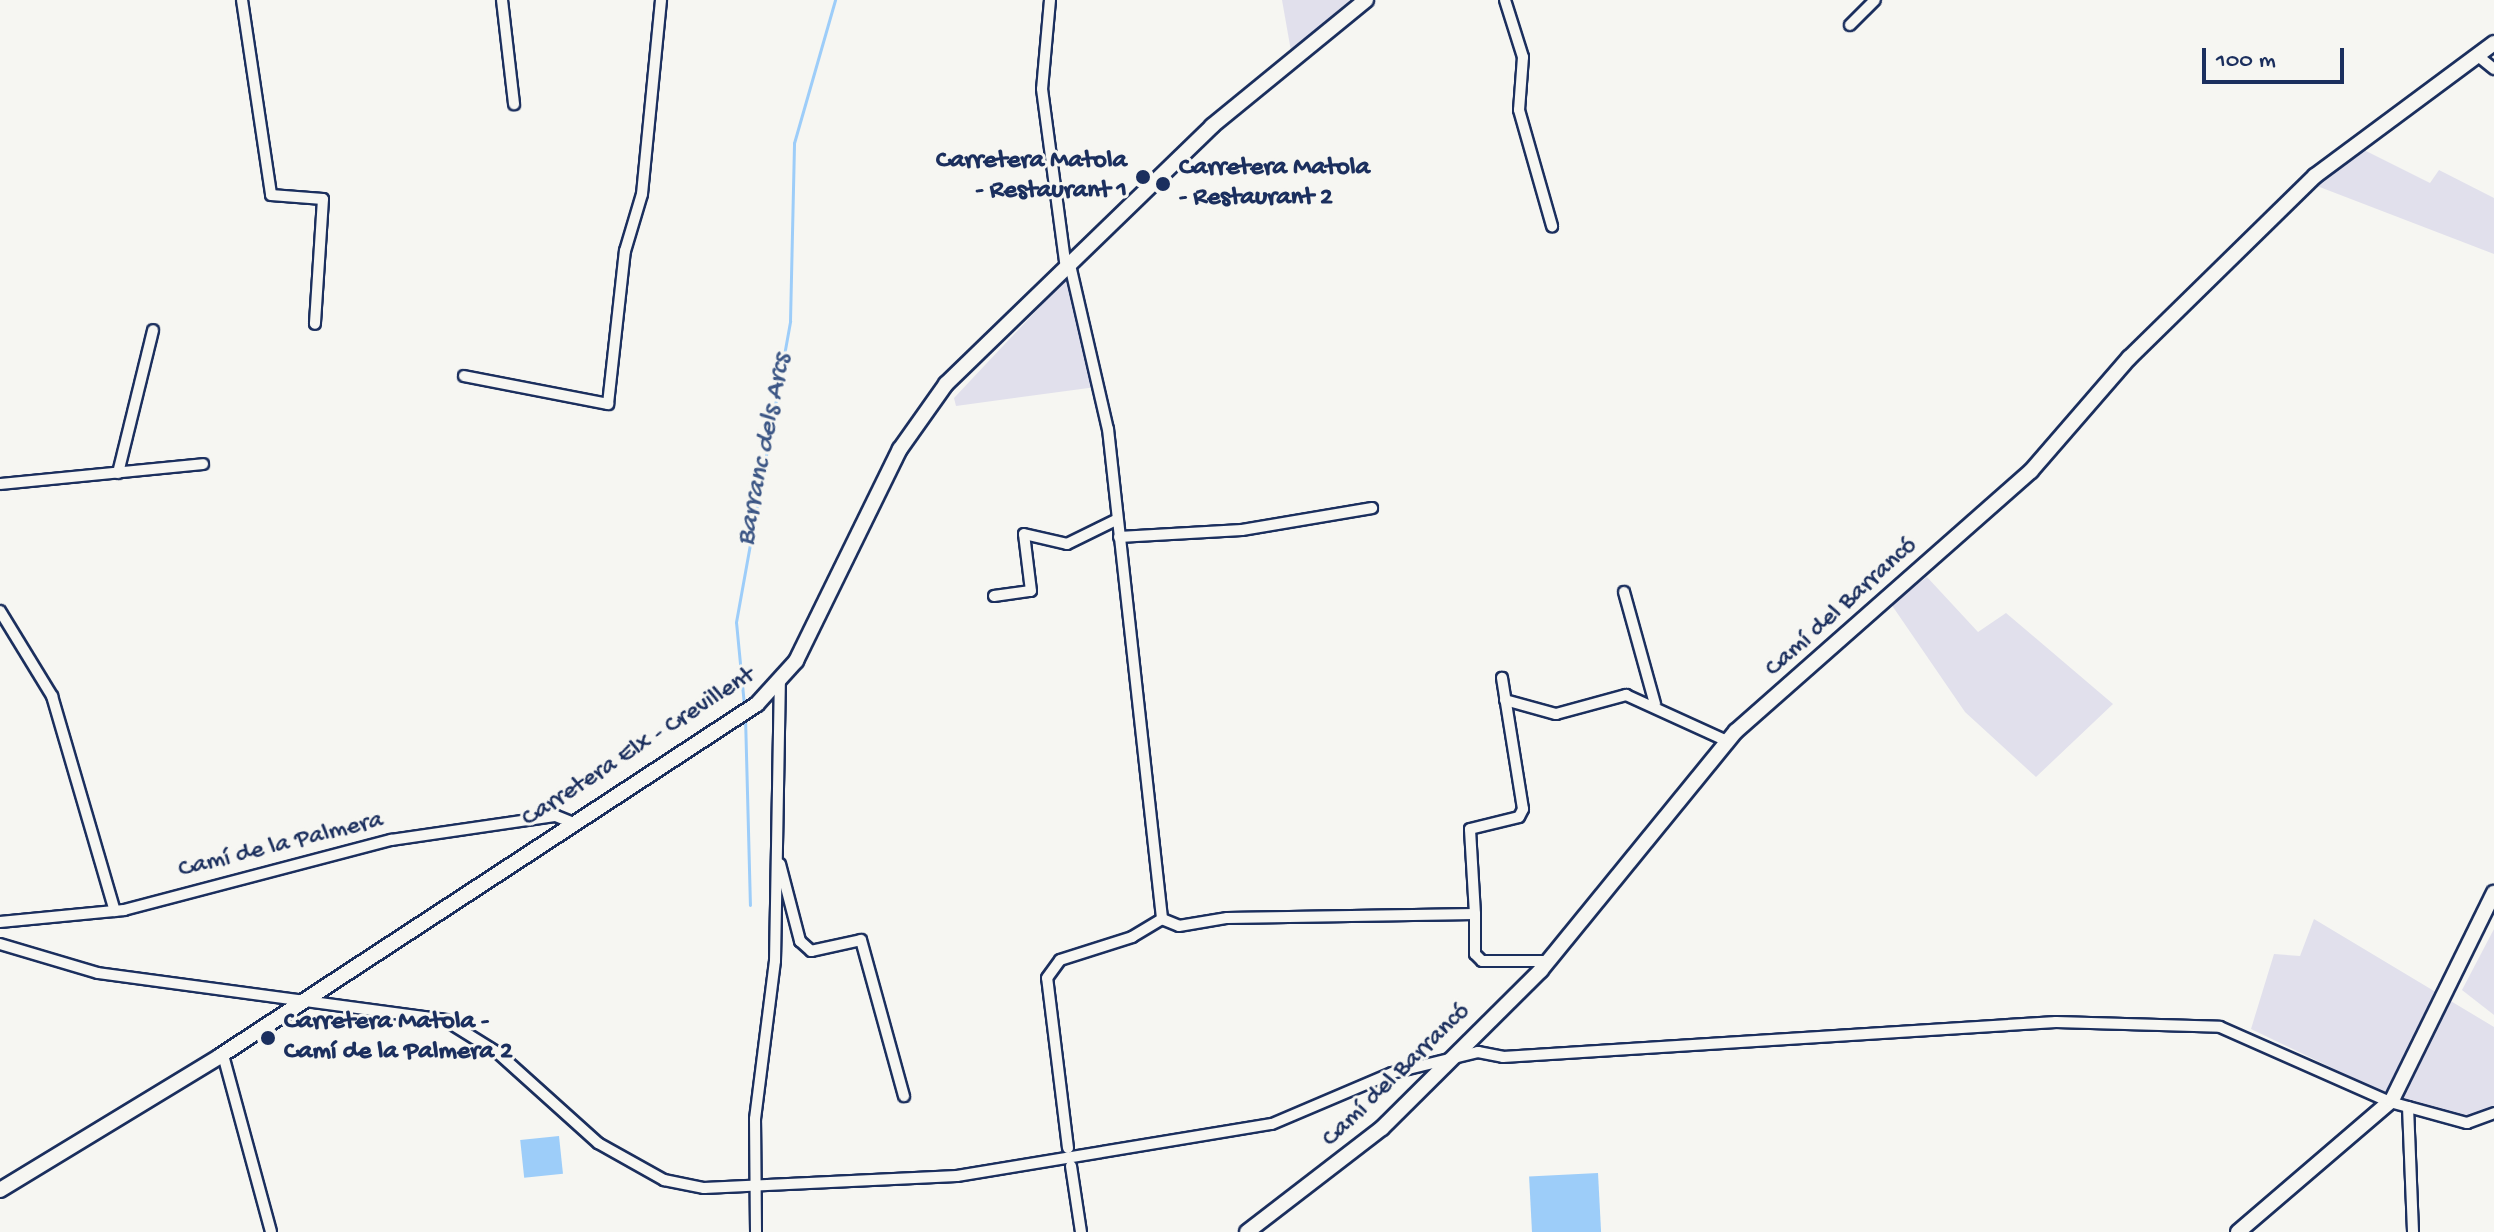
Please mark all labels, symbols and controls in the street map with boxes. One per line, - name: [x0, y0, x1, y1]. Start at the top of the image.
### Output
- scale bar: [2206, 32, 2348, 82]
- text: 100 m: [2216, 47, 2276, 76]
- place label: Carretera Matola - Restaurant 1: [936, 146, 1127, 208]
- place label: Carretera Matola - Restaurant 2: [1179, 153, 1370, 214]
- marker: Carretera Matola - Restaurant 1: [1134, 168, 1152, 186]
- marker: Carretera Matola - Restaurant 2: [1154, 175, 1172, 193]
- water label: Barranc dels Arcs: [730, 351, 800, 549]
- street label: Camí del Barrancó: [1759, 531, 1925, 685]
- street label: Carretera Elx - Crevillent: [516, 661, 762, 835]
- street label: Camí de la Palmera: [175, 805, 387, 887]
- street label: Camí del Barrancó: [1316, 997, 1478, 1155]
- place label: Carretera Matola - Camí de la Palmera 2: [284, 1007, 513, 1068]
- marker: Carretera Matola - Camí de la Palmera 2: [259, 1029, 277, 1047]

